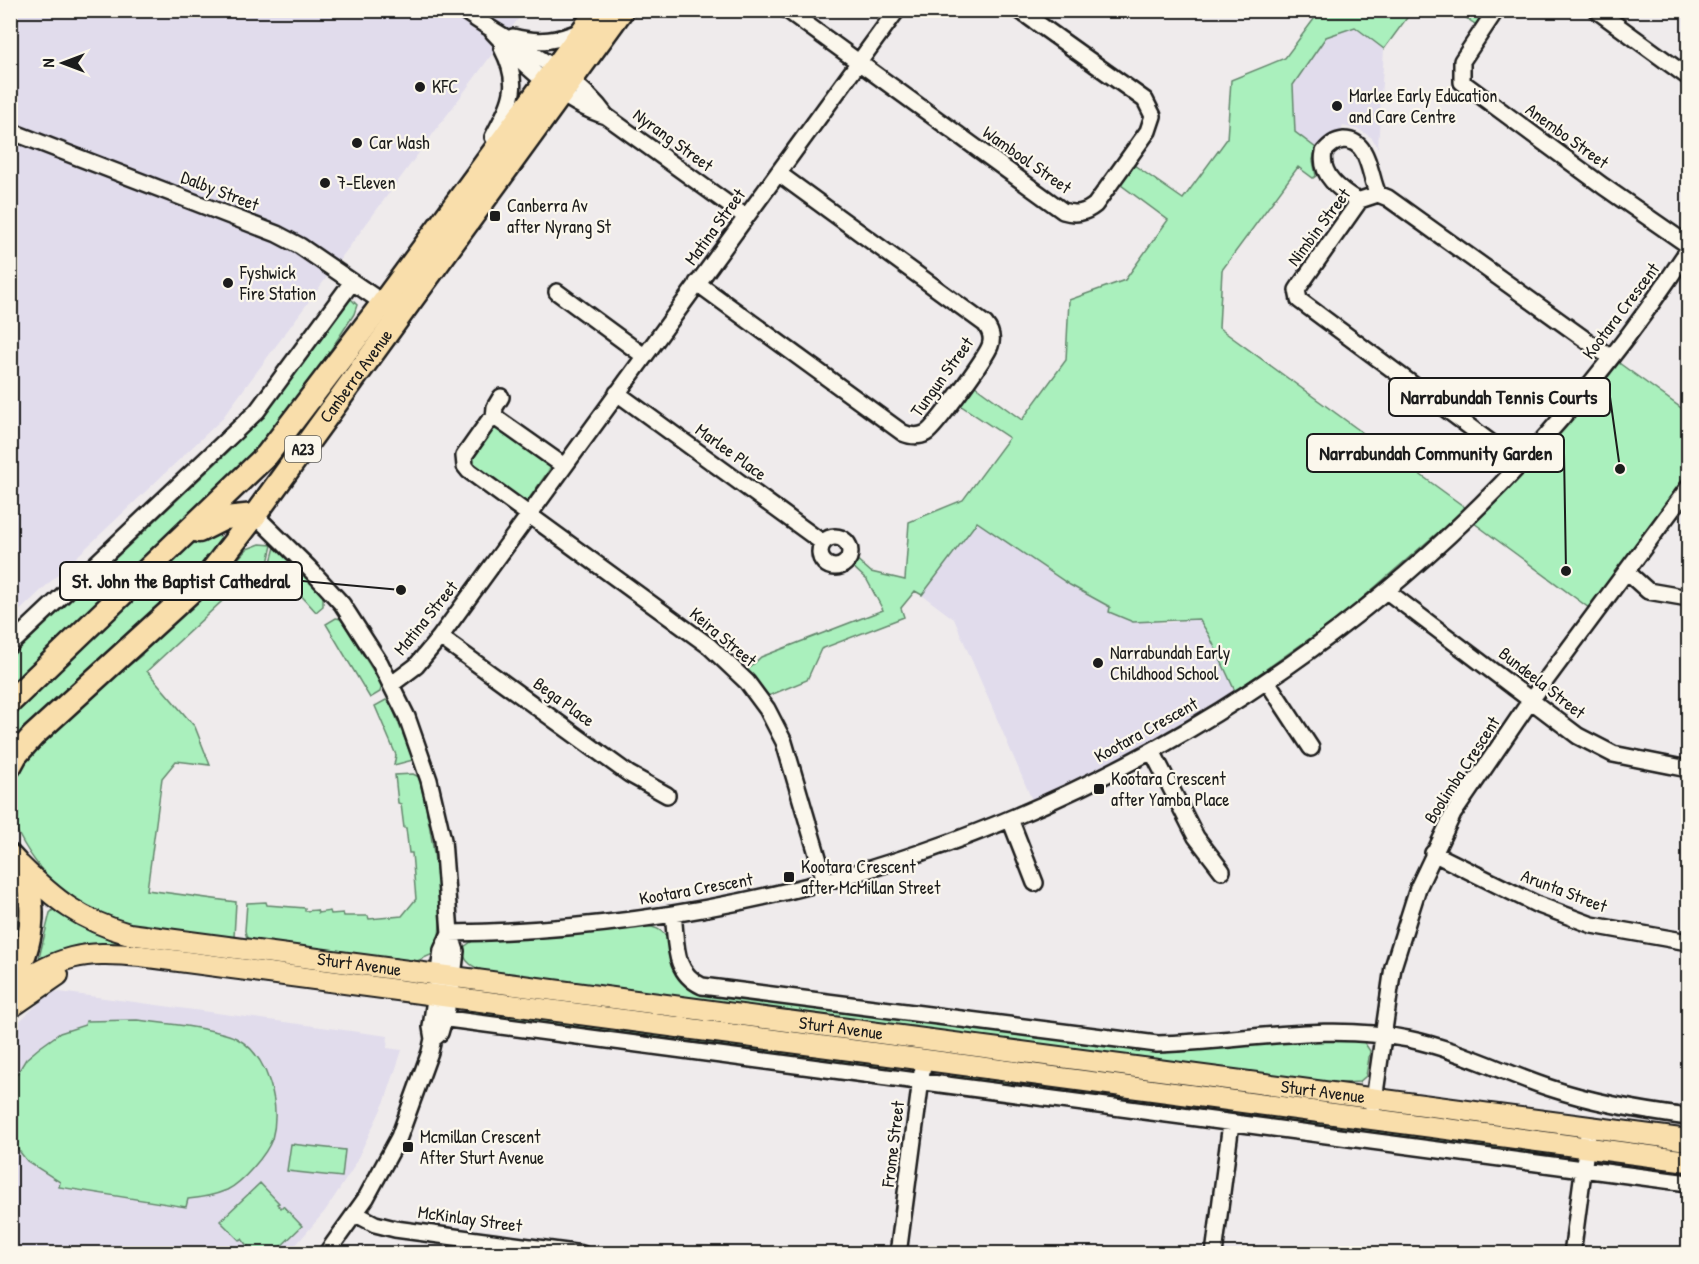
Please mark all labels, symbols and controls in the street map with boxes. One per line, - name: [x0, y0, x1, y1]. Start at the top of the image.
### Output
- north arrow: [33, 33, 93, 93]
- text: N: [37, 58, 59, 67]
- place label: KFC: [432, 74, 458, 99]
- marker: KFC: [413, 80, 427, 94]
- place label: Marlee Early Education and Care Centre: [1349, 83, 1497, 129]
- street label: Anembo Street: [1521, 97, 1615, 175]
- marker: Marlee Early Education and Care Centre: [1330, 99, 1344, 113]
- street label: Nyrang Street: [628, 102, 719, 178]
- street label: Wambool Street: [978, 120, 1077, 200]
- place label: Car Wash: [369, 130, 430, 155]
- marker: Car Wash: [350, 136, 364, 150]
- street label: Dalby Street: [178, 164, 263, 217]
- place label: 7-Eleven: [337, 170, 396, 195]
- marker: 7-Eleven: [318, 176, 332, 190]
- street label: Nimbin Street: [1281, 182, 1357, 271]
- street label: Matina Street: [678, 183, 751, 270]
- place label: Canberra Av after Nyrang St: [507, 193, 612, 239]
- marker: Canberra Av after Nyrang St: [488, 209, 502, 223]
- street label: Kootara Crescent: [1576, 257, 1666, 364]
- place label: Fyshwick Fire Station: [239, 260, 316, 306]
- marker: Fyshwick Fire Station: [221, 276, 235, 290]
- street label: Canberra Avenue: [313, 324, 398, 428]
- street label: Tungun Street: [904, 331, 980, 422]
- callout: Narrabundah Tennis Courts: [1389, 378, 1610, 416]
- text: Narrabundah Tennis Courts: [1400, 383, 1598, 410]
- street label: Marlee Place: [691, 417, 772, 486]
- callout: Narrabundah Community Garden: [1307, 434, 1564, 472]
- road number: A23: [285, 436, 321, 462]
- text: Narrabundah Community Garden: [1319, 439, 1553, 467]
- callout: St. John the Baptist Cathedral: [60, 562, 302, 600]
- text: St. John the Baptist Cathedral: [72, 567, 291, 595]
- street label: Matina Street: [388, 575, 464, 660]
- street label: Keira Street: [684, 601, 763, 673]
- place label: Narrabundah Early Childhood School: [1110, 640, 1231, 686]
- street label: Bundeela Street: [1494, 641, 1591, 725]
- marker: Narrabundah Early Childhood School: [1091, 656, 1105, 670]
- street label: Bega Place: [529, 671, 600, 732]
- street label: Kootara Crescent: [1090, 690, 1203, 768]
- street label: Boolimba Crescent: [1418, 711, 1506, 828]
- place label: Kootara Crescent after Yamba Place: [1111, 766, 1229, 812]
- marker: Kootara Crescent after Yamba Place: [1092, 782, 1106, 796]
- place label: Kootara Crescent after McMillan Street: [801, 854, 941, 900]
- street label: Arunta Street: [1518, 863, 1612, 919]
- street label: Kootara Crescent: [637, 866, 755, 911]
- marker: Kootara Crescent after McMillan Street: [782, 870, 796, 884]
- street label: Sturt Avenue: [316, 946, 403, 982]
- street label: Sturt Avenue: [798, 1010, 885, 1046]
- street label: Sturt Avenue: [1279, 1073, 1367, 1109]
- street label: Frome Street: [875, 1099, 910, 1189]
- place label: Mcmillan Crescent After Sturt Avenue: [420, 1124, 544, 1170]
- marker: Mcmillan Crescent After Sturt Avenue: [401, 1140, 415, 1154]
- street label: McKinlay Street: [416, 1199, 524, 1238]

